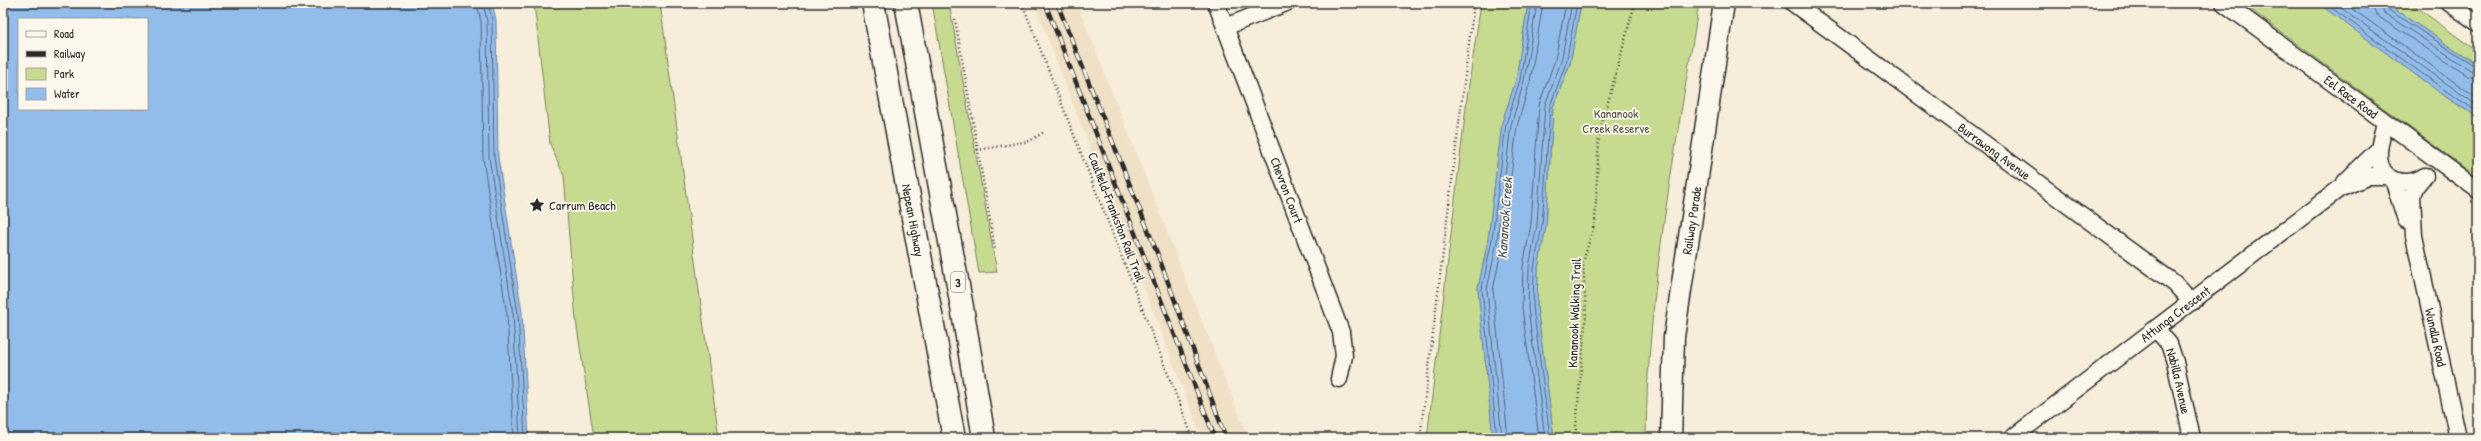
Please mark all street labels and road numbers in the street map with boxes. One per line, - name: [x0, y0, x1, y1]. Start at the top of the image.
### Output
- street label: Eel Race Road: [2321, 71, 2382, 123]
- street label: Burrawong Avenue: [1954, 118, 2034, 184]
- street label: Caulfield-Frankston Rail Trail: [1084, 149, 1150, 285]
- street label: Chevron Court: [1266, 154, 1308, 226]
- street label: Nepean Highway: [898, 182, 929, 259]
- street label: Railway Parade: [1677, 185, 1705, 256]
- street label: Kananook Walking Trail: [1563, 257, 1585, 368]
- road number: 3: [951, 272, 965, 292]
- street label: Attunga Crescent: [2137, 281, 2214, 346]
- street label: Wunalla Road: [2421, 306, 2451, 368]
- street label: Nabilla Avenue: [2162, 346, 2195, 415]

